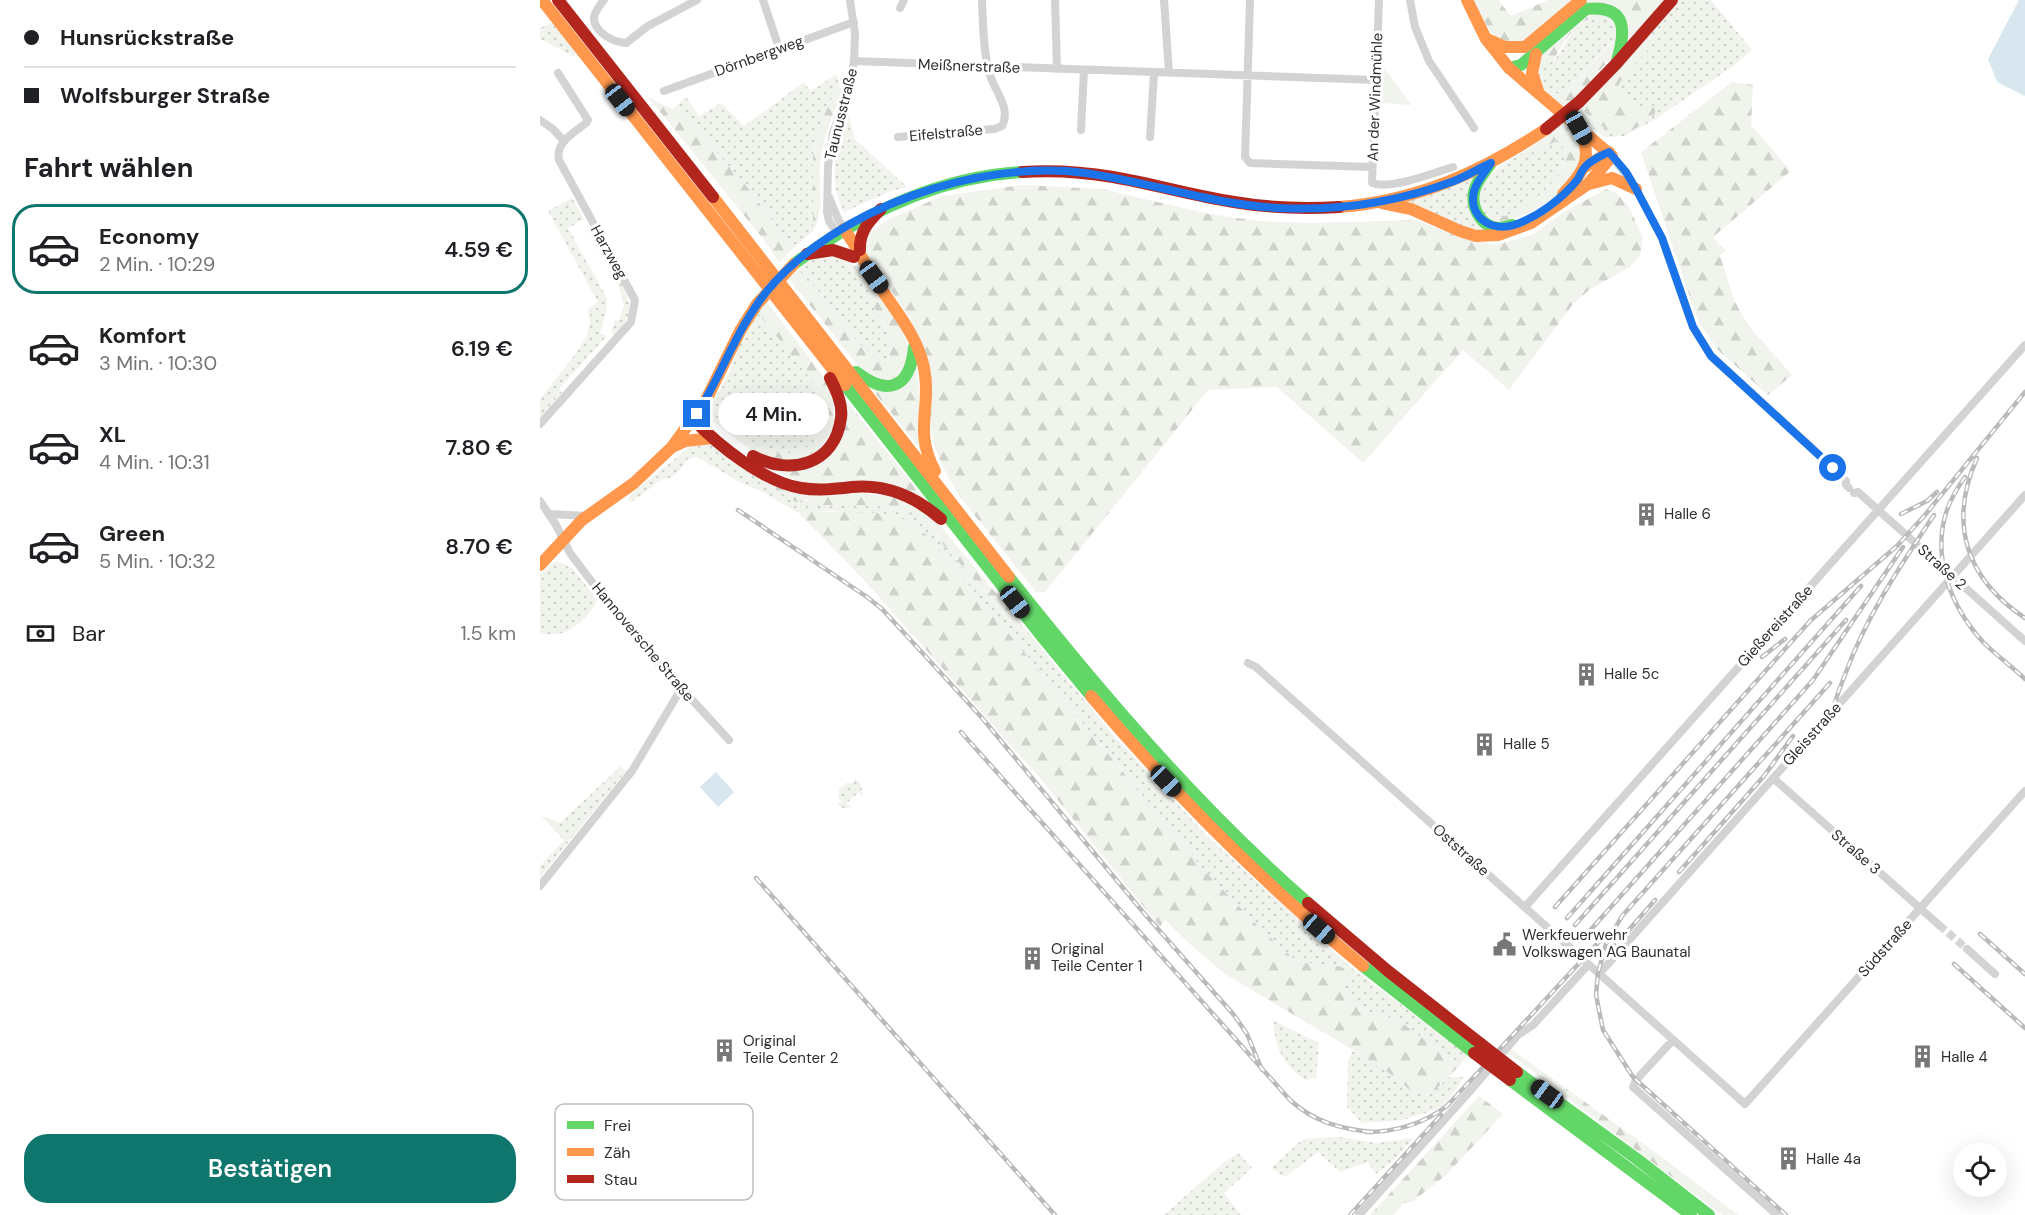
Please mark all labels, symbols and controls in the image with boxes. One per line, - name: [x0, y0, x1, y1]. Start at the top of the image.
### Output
- text: Hunsrückstraße: [60, 23, 234, 52]
- street label: Dörnbergweg: [712, 31, 806, 81]
- street label: An der Windmühle: [1363, 32, 1387, 162]
- street label: Meißnerstraße: [918, 54, 1020, 78]
- street label: Taunusstraße: [820, 66, 862, 162]
- car: [602, 80, 638, 120]
- text: Wolfsburger Straße: [60, 81, 270, 110]
- car: [1562, 108, 1596, 148]
- street label: Eifelstraße: [908, 120, 984, 146]
- text: Fahrt wählen: [24, 150, 194, 185]
- street label: Harzweg: [586, 221, 632, 283]
- icon: car: [27, 222, 81, 276]
- text: Economy: [99, 222, 199, 251]
- text: 4.59 €: [444, 235, 513, 264]
- text: 2 Min. · 10:29: [99, 251, 215, 277]
- car: [856, 257, 892, 297]
- icon: car: [27, 321, 81, 375]
- text: Komfort: [99, 321, 186, 350]
- text: 6.19 €: [451, 334, 513, 363]
- text: 3 Min. · 10:30: [99, 350, 217, 376]
- callout: 4 Min.: [718, 393, 829, 435]
- route end: [683, 400, 710, 427]
- text: 4 Min.: [745, 401, 802, 427]
- icon: car: [27, 420, 81, 474]
- text: XL: [99, 420, 126, 449]
- text: 7.80 €: [446, 433, 513, 462]
- text: 4 Min. · 10:31: [99, 449, 210, 475]
- route start: [1819, 454, 1846, 481]
- building icon: Halle 6: [1633, 501, 1659, 527]
- place label: Halle 6: [1664, 504, 1711, 524]
- icon: car: [27, 519, 81, 573]
- text: Green: [99, 519, 165, 548]
- text: 8.70 €: [445, 532, 513, 561]
- street label: Straße 2: [1913, 540, 1971, 594]
- text: 5 Min. · 10:32: [99, 548, 215, 574]
- street label: Hannoversche Straße: [587, 578, 699, 706]
- street label: Gießereistraße: [1733, 581, 1817, 671]
- car: [997, 582, 1033, 622]
- icon: cash: [24, 617, 57, 650]
- text: Bar: [72, 619, 105, 648]
- text: 1.5 km: [460, 620, 516, 646]
- building icon: Halle 5c: [1573, 661, 1599, 687]
- place label: Halle 5c: [1604, 664, 1659, 684]
- street label: Gleisstraße: [1778, 698, 1846, 770]
- building icon: Halle 5: [1472, 731, 1498, 757]
- place label: Halle 5: [1503, 734, 1550, 754]
- car: [1147, 762, 1185, 800]
- street label: Oststraße: [1428, 819, 1494, 881]
- street label: Straße 3: [1827, 825, 1885, 879]
- car: [1300, 910, 1338, 948]
- street label: Südstraße: [1854, 915, 1916, 981]
- place label: Werkfeuerwehr Volkswagen AG Baunatal: [1522, 925, 1691, 962]
- public building icon: Werkfeuerwehr Volkswagen AG Baunatal: [1491, 931, 1517, 957]
- place label: Original Teile Center 1: [1051, 939, 1142, 976]
- building icon: Original Teile Center 1: [1020, 945, 1046, 971]
- place label: Original Teile Center 2: [743, 1031, 838, 1068]
- building icon: Original Teile Center 2: [712, 1037, 738, 1063]
- building icon: Halle 4: [1910, 1044, 1936, 1070]
- place label: Halle 4: [1941, 1047, 1988, 1067]
- car: [1527, 1076, 1567, 1112]
- legend: [555, 1104, 753, 1200]
- text: Frei: [604, 1115, 631, 1136]
- button: Bestätigen: [24, 1134, 516, 1203]
- text: Zäh: [604, 1142, 631, 1163]
- map controls: [1953, 1143, 2007, 1197]
- button: locate: [1953, 1143, 2007, 1197]
- building icon: Halle 4a: [1775, 1146, 1801, 1172]
- place label: Halle 4a: [1806, 1149, 1861, 1169]
- text: Stau: [604, 1169, 637, 1190]

